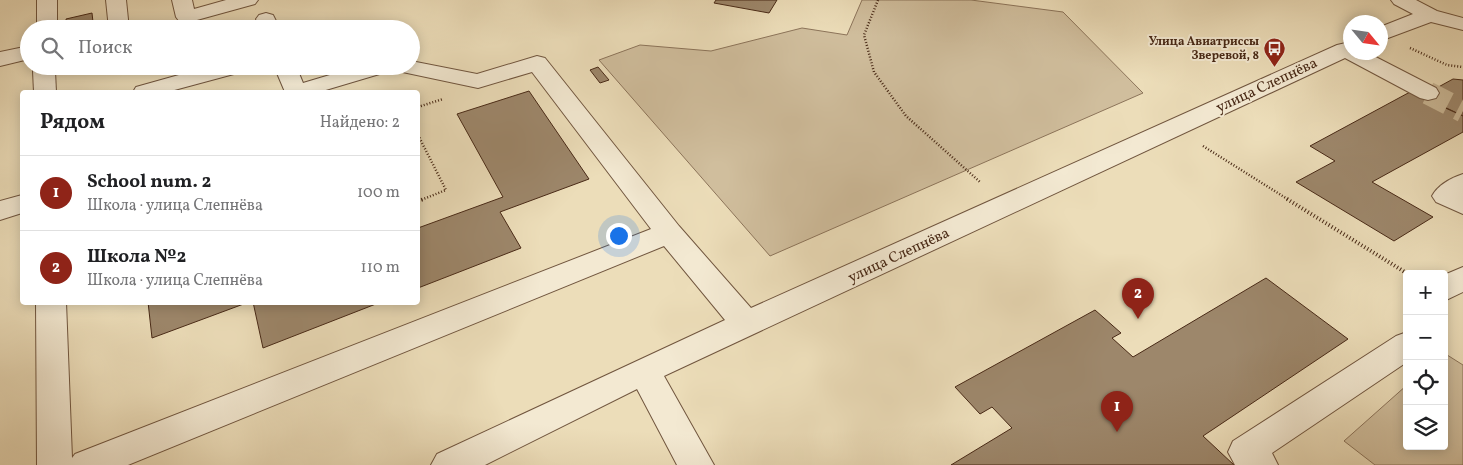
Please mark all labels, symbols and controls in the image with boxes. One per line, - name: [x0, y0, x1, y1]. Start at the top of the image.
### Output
- north arrow: [1343, 15, 1388, 60]
- search box: [20, 20, 420, 75]
- icon: search: [38, 34, 66, 62]
- place label: Улица Авиатриссы Зверевой, 8: [1149, 34, 1259, 64]
- text: Поиск: [78, 35, 132, 61]
- bus stop icon: Улица Авиатриссы Зверевой, 8: [1263, 37, 1287, 68]
- street label: улица Слепнёва: [1213, 53, 1321, 119]
- text: Рядом: [40, 108, 105, 137]
- text: Найдено: 2: [320, 112, 400, 134]
- text: School num. 2: [87, 169, 212, 195]
- text: 1: [53, 182, 59, 204]
- text: 100 m: [357, 182, 400, 204]
- text: Школа · улица Слепнёва: [87, 195, 263, 217]
- your location: [606, 223, 632, 249]
- street label: улица Слепнёва: [845, 223, 953, 289]
- text: Школа №2: [87, 244, 186, 270]
- text: 2: [52, 257, 60, 279]
- text: 110 m: [361, 257, 400, 279]
- text: Школа · улица Слепнёва: [87, 270, 263, 292]
- map controls: [1403, 270, 1448, 450]
- button: +: [1403, 270, 1448, 315]
- pin: 2: [1122, 278, 1154, 319]
- button: −: [1403, 315, 1448, 360]
- button: locate: [1403, 360, 1448, 405]
- pin: 1: [1101, 391, 1133, 432]
- button: layers: [1403, 405, 1448, 450]

